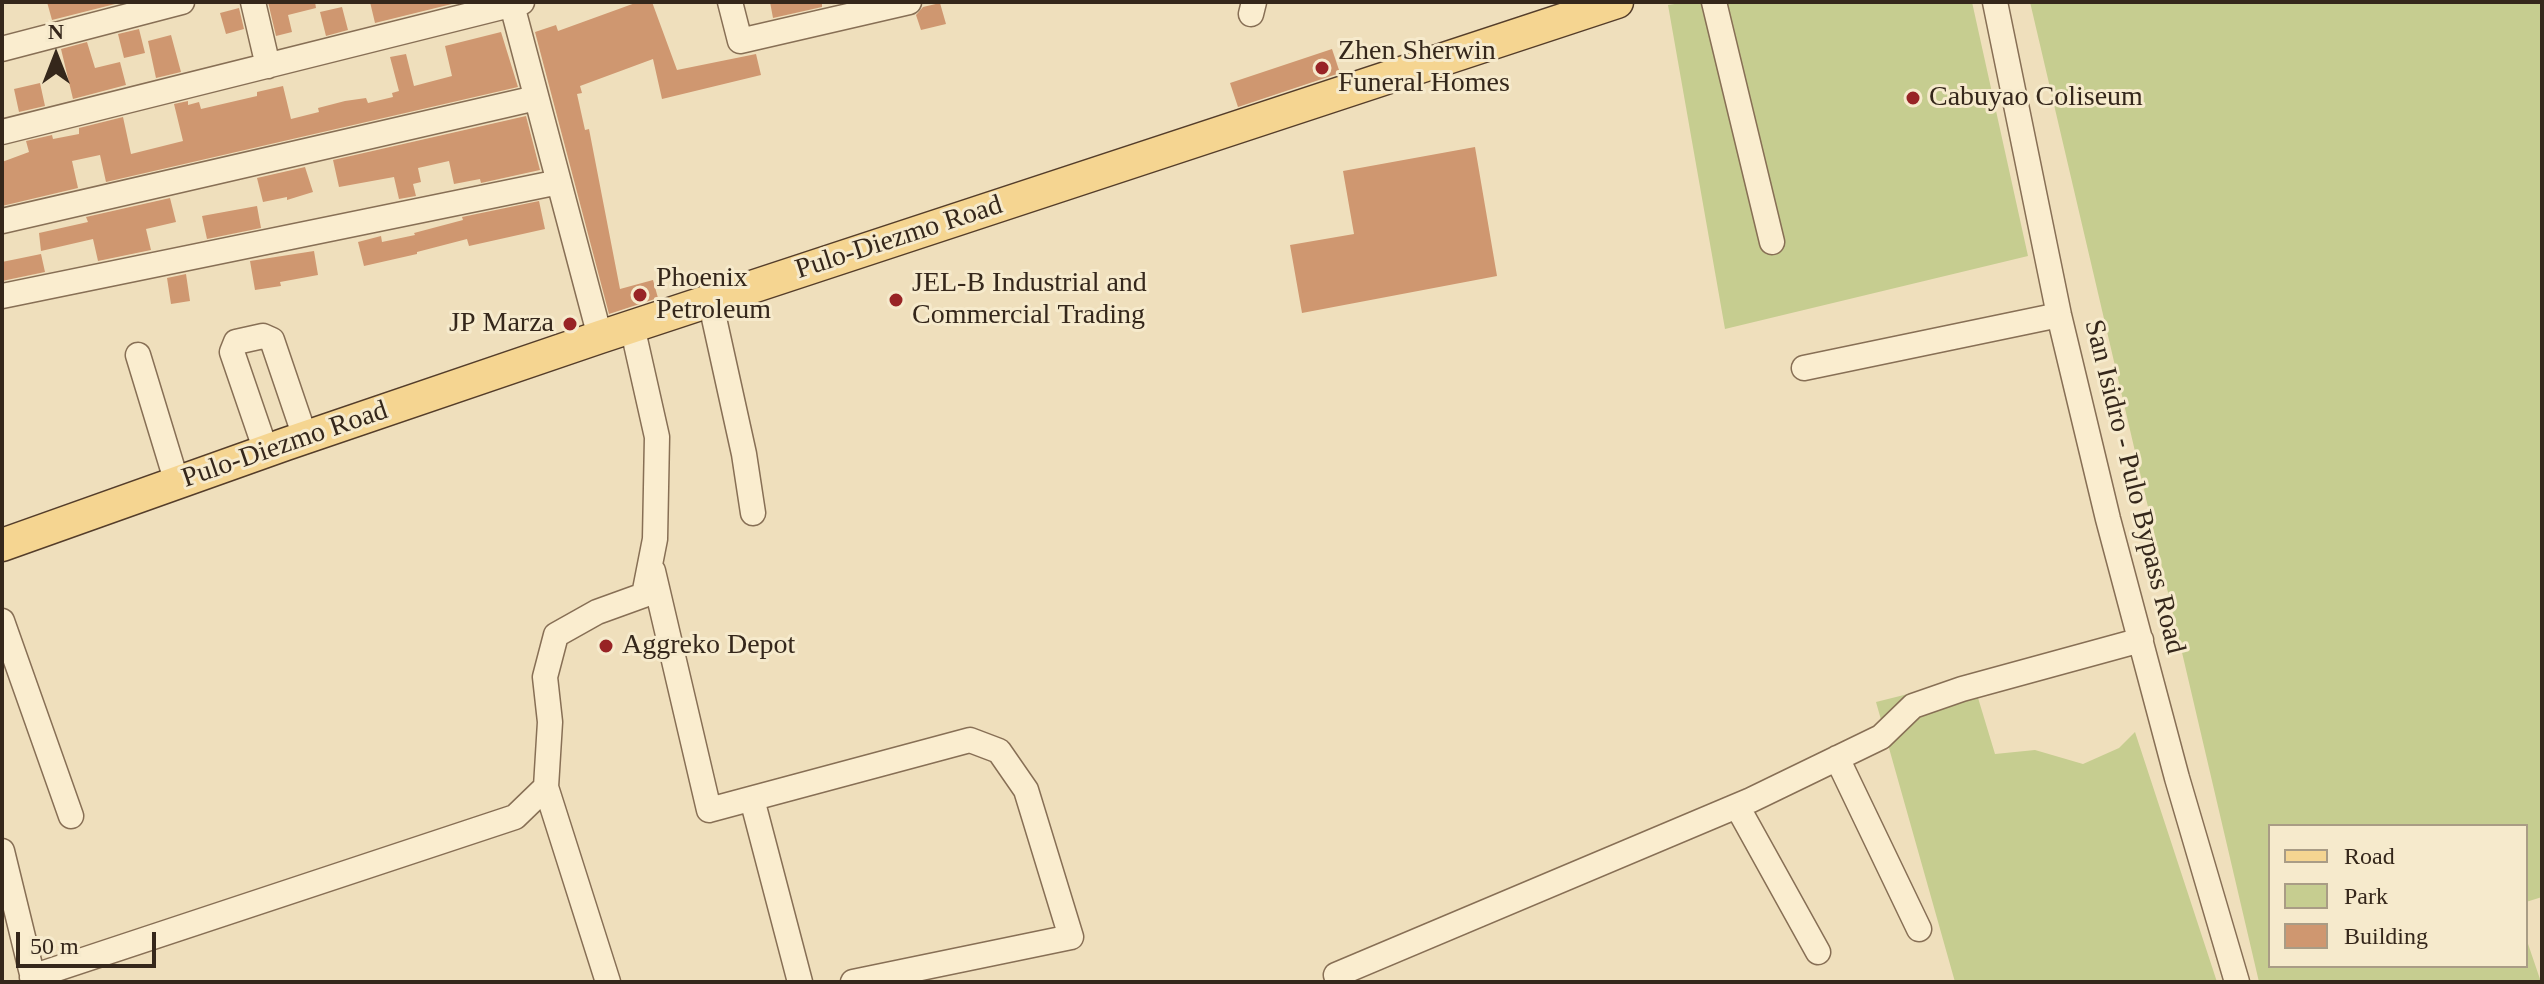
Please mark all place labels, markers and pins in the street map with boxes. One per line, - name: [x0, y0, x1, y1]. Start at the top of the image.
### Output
- place label: Zhen Sherwin Funeral Homes: [1338, 35, 1510, 101]
- marker: Zhen Sherwin Funeral Homes: [1313, 59, 1331, 77]
- place label: Cabuyao Coliseum: [1929, 81, 2143, 115]
- marker: Cabuyao Coliseum: [1904, 89, 1922, 107]
- place label: Phoenix Petroleum: [656, 262, 771, 328]
- place label: JEL-B Industrial and Commercial Trading: [912, 267, 1147, 333]
- marker: Phoenix Petroleum: [631, 286, 649, 304]
- marker: JEL-B Industrial and Commercial Trading: [887, 291, 905, 309]
- place label: JP Marza: [449, 307, 554, 341]
- marker: JP Marza: [561, 315, 579, 333]
- place label: Aggreko Depot: [622, 629, 795, 663]
- marker: Aggreko Depot: [597, 637, 615, 655]

